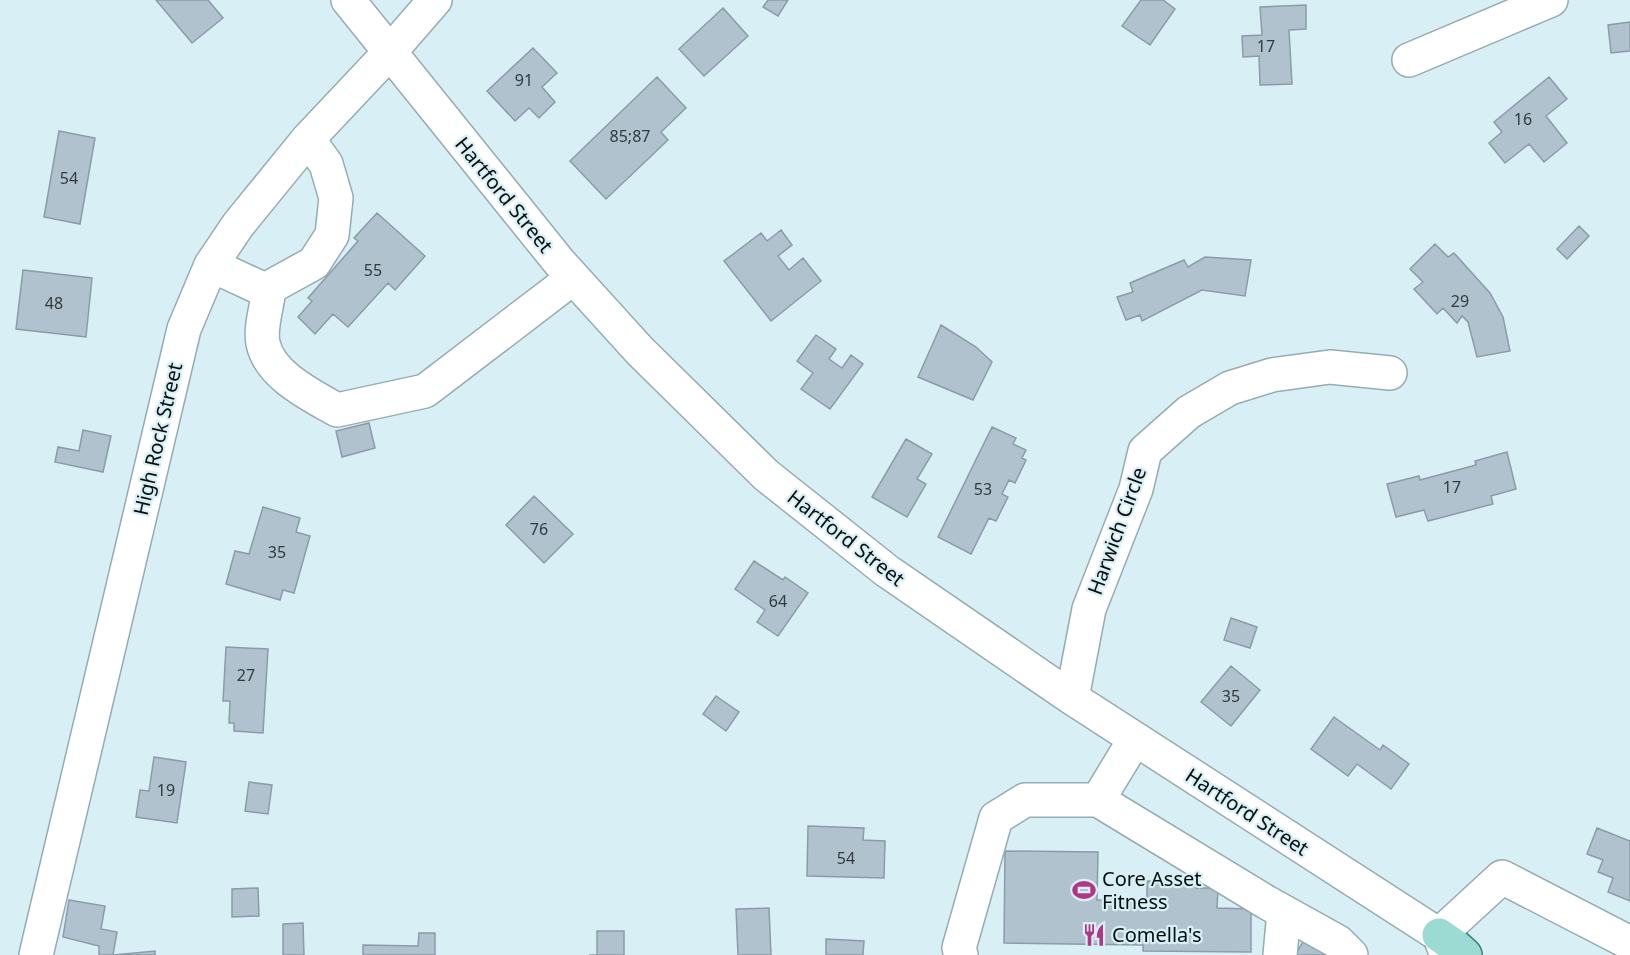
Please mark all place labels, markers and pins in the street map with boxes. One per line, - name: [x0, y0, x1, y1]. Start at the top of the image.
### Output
- place label: Core Asset Fitness: [1102, 865, 1202, 915]
- sports icon: Core Asset Fitness: [1071, 877, 1097, 903]
- place label: Comella's: [1112, 921, 1202, 948]
- restaurant icon: Comella's: [1081, 922, 1107, 948]

